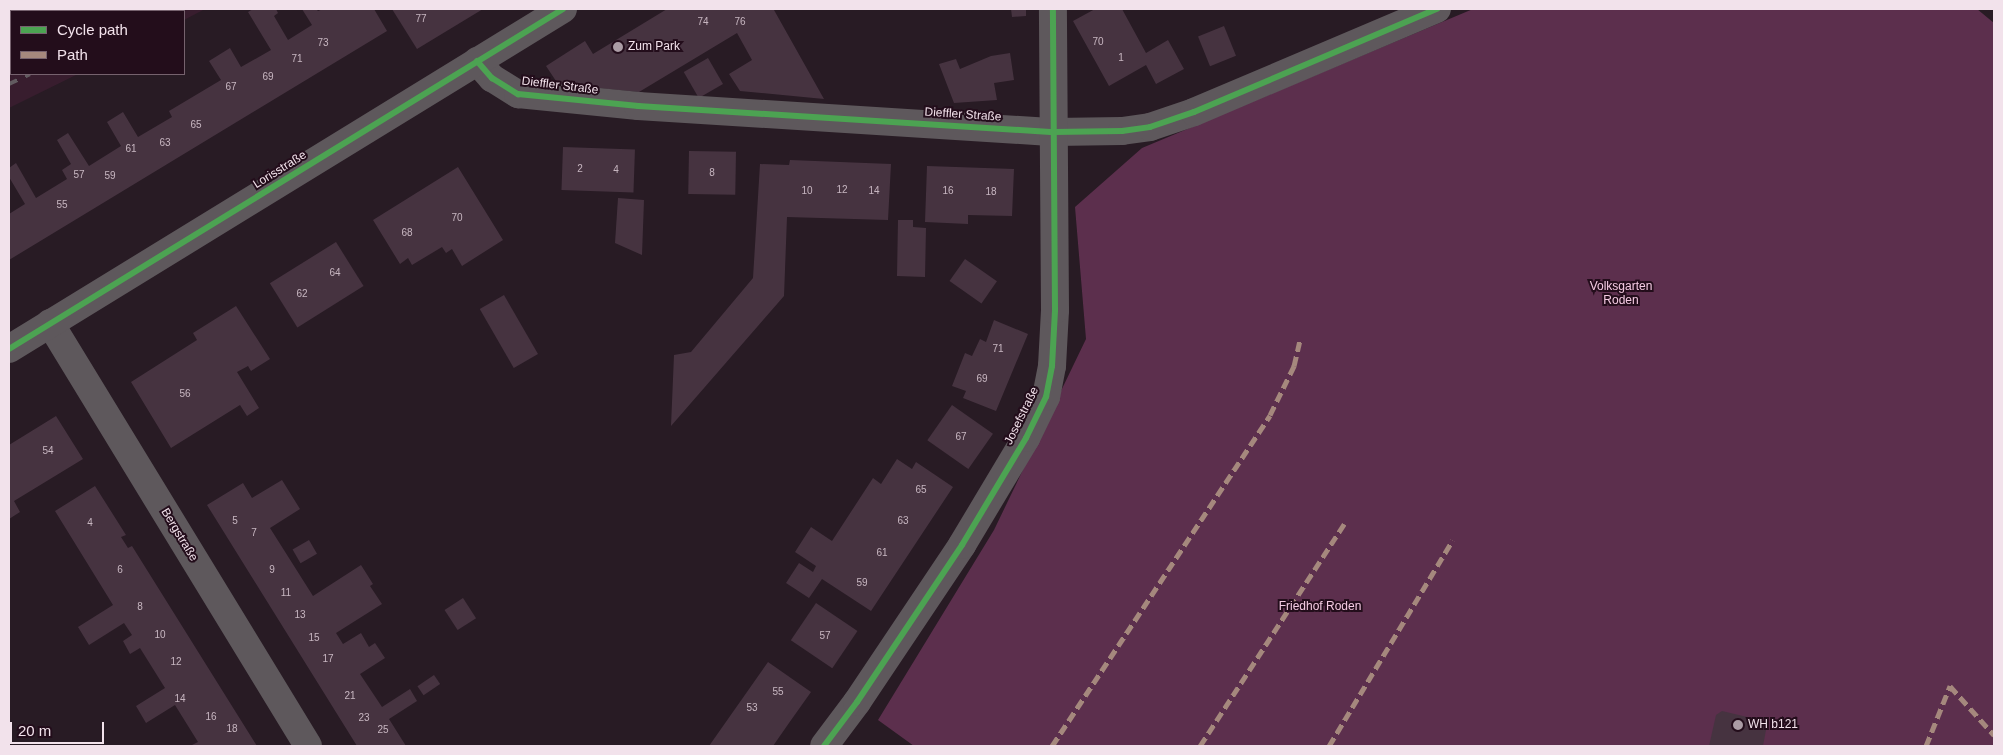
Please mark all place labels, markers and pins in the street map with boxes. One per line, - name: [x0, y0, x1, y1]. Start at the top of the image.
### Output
- place label: Zum Park: [628, 40, 680, 54]
- marker: Zum Park: [612, 41, 624, 53]
- place label: WH b121: [1748, 718, 1798, 732]
- marker: WH b121: [1732, 719, 1744, 731]

